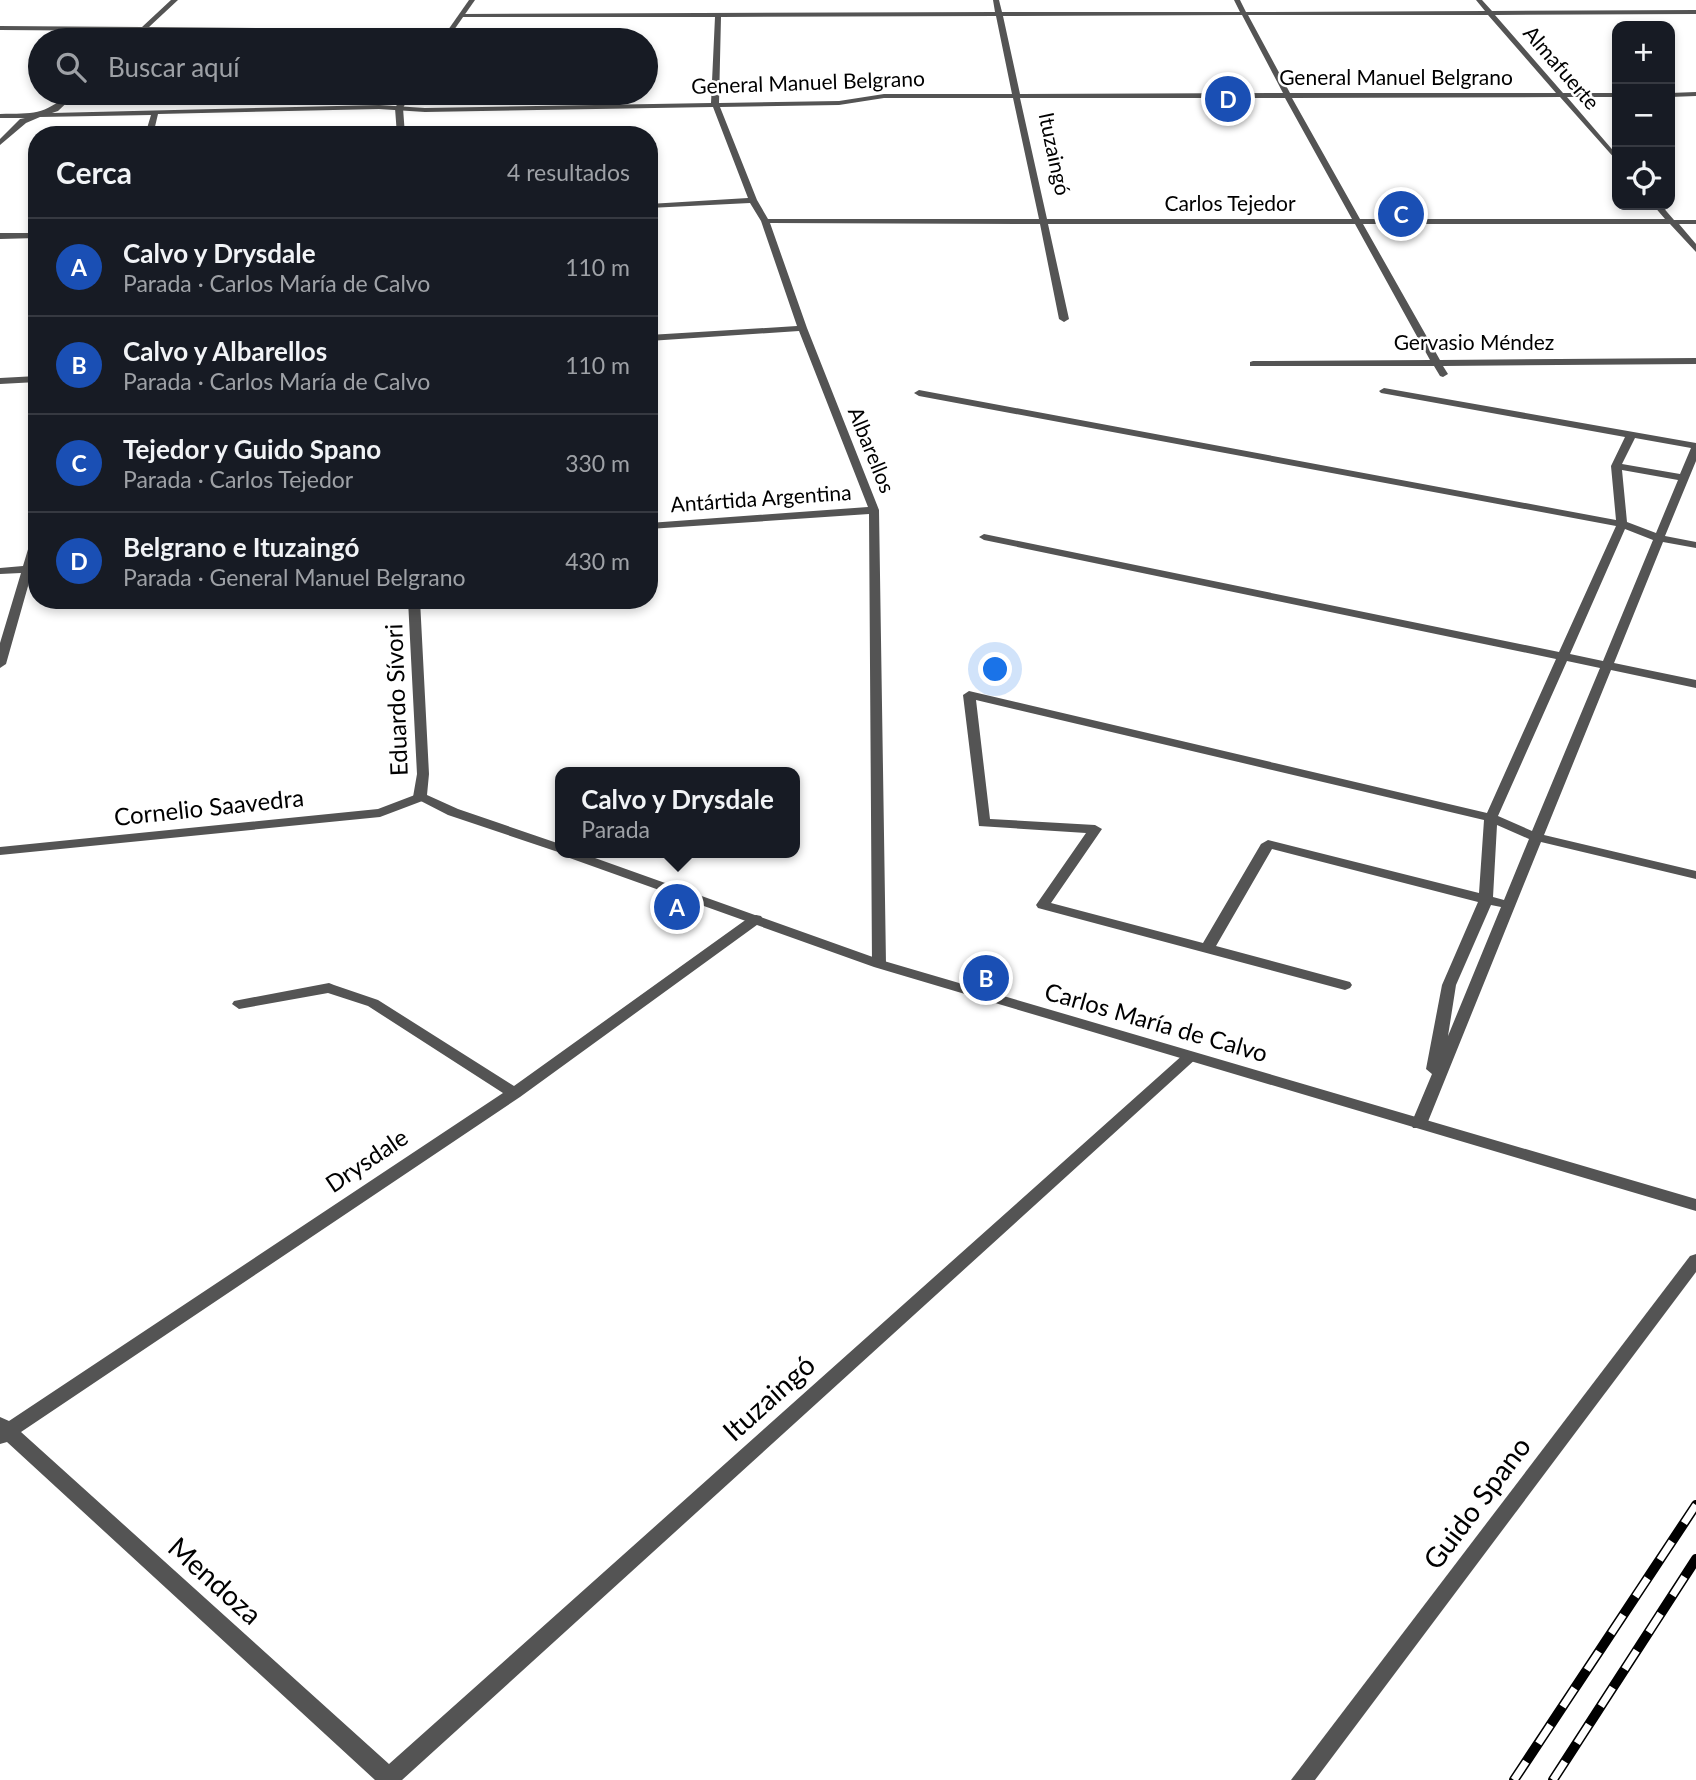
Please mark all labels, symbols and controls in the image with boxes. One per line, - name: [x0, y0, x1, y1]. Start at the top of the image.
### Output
- street label: Almafuerte: [1519, 20, 1605, 114]
- map controls: [1612, 21, 1675, 210]
- button: +: [1612, 21, 1675, 84]
- search box: [28, 28, 658, 105]
- icon: search: [52, 48, 90, 86]
- text: Buscar aquí: [108, 51, 239, 83]
- street label: General Manuel Belgrano: [1279, 64, 1513, 89]
- street label: General Manuel Belgrano: [691, 65, 925, 98]
- pin: D: [1205, 73, 1251, 125]
- button: −: [1612, 84, 1675, 147]
- street label: Ituzaingó: [1034, 110, 1076, 198]
- button: locate: [1612, 147, 1675, 210]
- text: Cerca: [56, 154, 132, 190]
- text: 4 resultados: [507, 158, 630, 186]
- pin: C: [1378, 188, 1424, 240]
- street label: Carlos Tejedor: [1164, 190, 1296, 215]
- text: Calvo y Drysdale: [123, 237, 316, 269]
- text: A: [71, 253, 87, 281]
- text: 110 m: [565, 253, 630, 281]
- text: Parada · Carlos María de Calvo: [123, 269, 430, 297]
- street label: Gervasio Méndez: [1394, 329, 1554, 354]
- text: Calvo y Albarellos: [123, 335, 327, 367]
- text: B: [71, 351, 87, 379]
- text: 110 m: [565, 351, 630, 379]
- text: Parada · Carlos María de Calvo: [123, 367, 430, 395]
- street label: Albarellos: [844, 403, 901, 496]
- text: Tejedor y Guido Spano: [123, 433, 381, 465]
- text: C: [71, 449, 87, 477]
- text: 330 m: [565, 449, 630, 477]
- text: Parada · Carlos Tejedor: [123, 465, 353, 493]
- street label: Antártida Argentina: [670, 479, 852, 516]
- text: Belgrano e Ituzaingó: [123, 531, 359, 563]
- text: D: [70, 547, 88, 575]
- text: 430 m: [565, 547, 630, 575]
- text: Parada · General Manuel Belgrano: [123, 563, 466, 591]
- street label: Eduardo Sívori: [378, 623, 413, 777]
- your location: [978, 652, 1012, 686]
- popup: [555, 767, 800, 858]
- street label: Cornelio Saavedra: [113, 782, 305, 831]
- text: Calvo y Drysdale: [581, 783, 774, 815]
- text: Parada: [581, 815, 650, 843]
- pin: A: [654, 881, 700, 933]
- pin: B: [963, 952, 1009, 1004]
- street label: Carlos María de Calvo: [1042, 976, 1271, 1067]
- street label: Drysdale: [320, 1122, 413, 1198]
- street label: Ituzaingó: [715, 1347, 821, 1447]
- street label: Guido Spano: [1415, 1429, 1537, 1575]
- street label: Mendoza: [162, 1530, 269, 1631]

